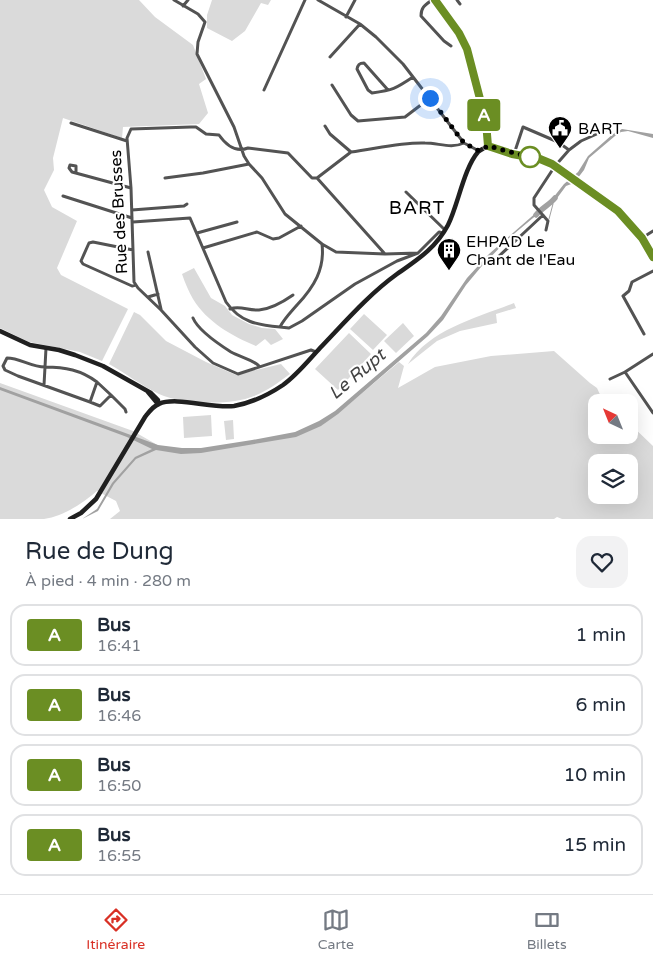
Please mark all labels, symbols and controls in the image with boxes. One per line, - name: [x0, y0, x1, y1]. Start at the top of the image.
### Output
- your location: [418, 86, 443, 111]
- line badge: A: [468, 99, 500, 131]
- text: A: [477, 104, 491, 126]
- public building icon: BART: [547, 115, 573, 149]
- place label: BART: [578, 119, 622, 139]
- unlabelled marker: [519, 146, 541, 168]
- street label: Rue des Brusses: [106, 149, 132, 275]
- district label: BART: [389, 197, 445, 219]
- place label: EHPAD Le Chant de l'Eau: [466, 232, 575, 270]
- building icon: EHPAD Le Chant de l'Eau: [436, 237, 462, 271]
- water label: Le Rupt: [324, 343, 391, 404]
- north arrow: [588, 394, 638, 444]
- map controls: [588, 394, 638, 504]
- button: layers: [588, 454, 638, 504]
- button: heart: [576, 536, 628, 588]
- text: Rue de Dung: [25, 537, 174, 566]
- text: À pied · 4 min · 280 m: [25, 571, 191, 591]
- text: Bus: [97, 614, 131, 636]
- text: A: [48, 624, 61, 646]
- text: 1 min: [575, 624, 626, 646]
- text: 16:41: [97, 636, 141, 656]
- text: Bus: [97, 684, 131, 706]
- text: A: [48, 694, 61, 716]
- text: 6 min: [575, 694, 626, 716]
- text: 16:46: [97, 706, 141, 726]
- text: Bus: [97, 754, 131, 776]
- text: A: [48, 764, 61, 786]
- text: 10 min: [563, 764, 626, 786]
- text: 16:50: [97, 776, 141, 796]
- text: Bus: [97, 824, 131, 846]
- text: A: [48, 834, 61, 856]
- text: 15 min: [563, 834, 626, 856]
- text: 16:55: [97, 846, 141, 866]
- tab: Itinéraire: [86, 906, 145, 953]
- tab: Carte: [318, 906, 354, 953]
- tab: Billets: [527, 906, 567, 953]

